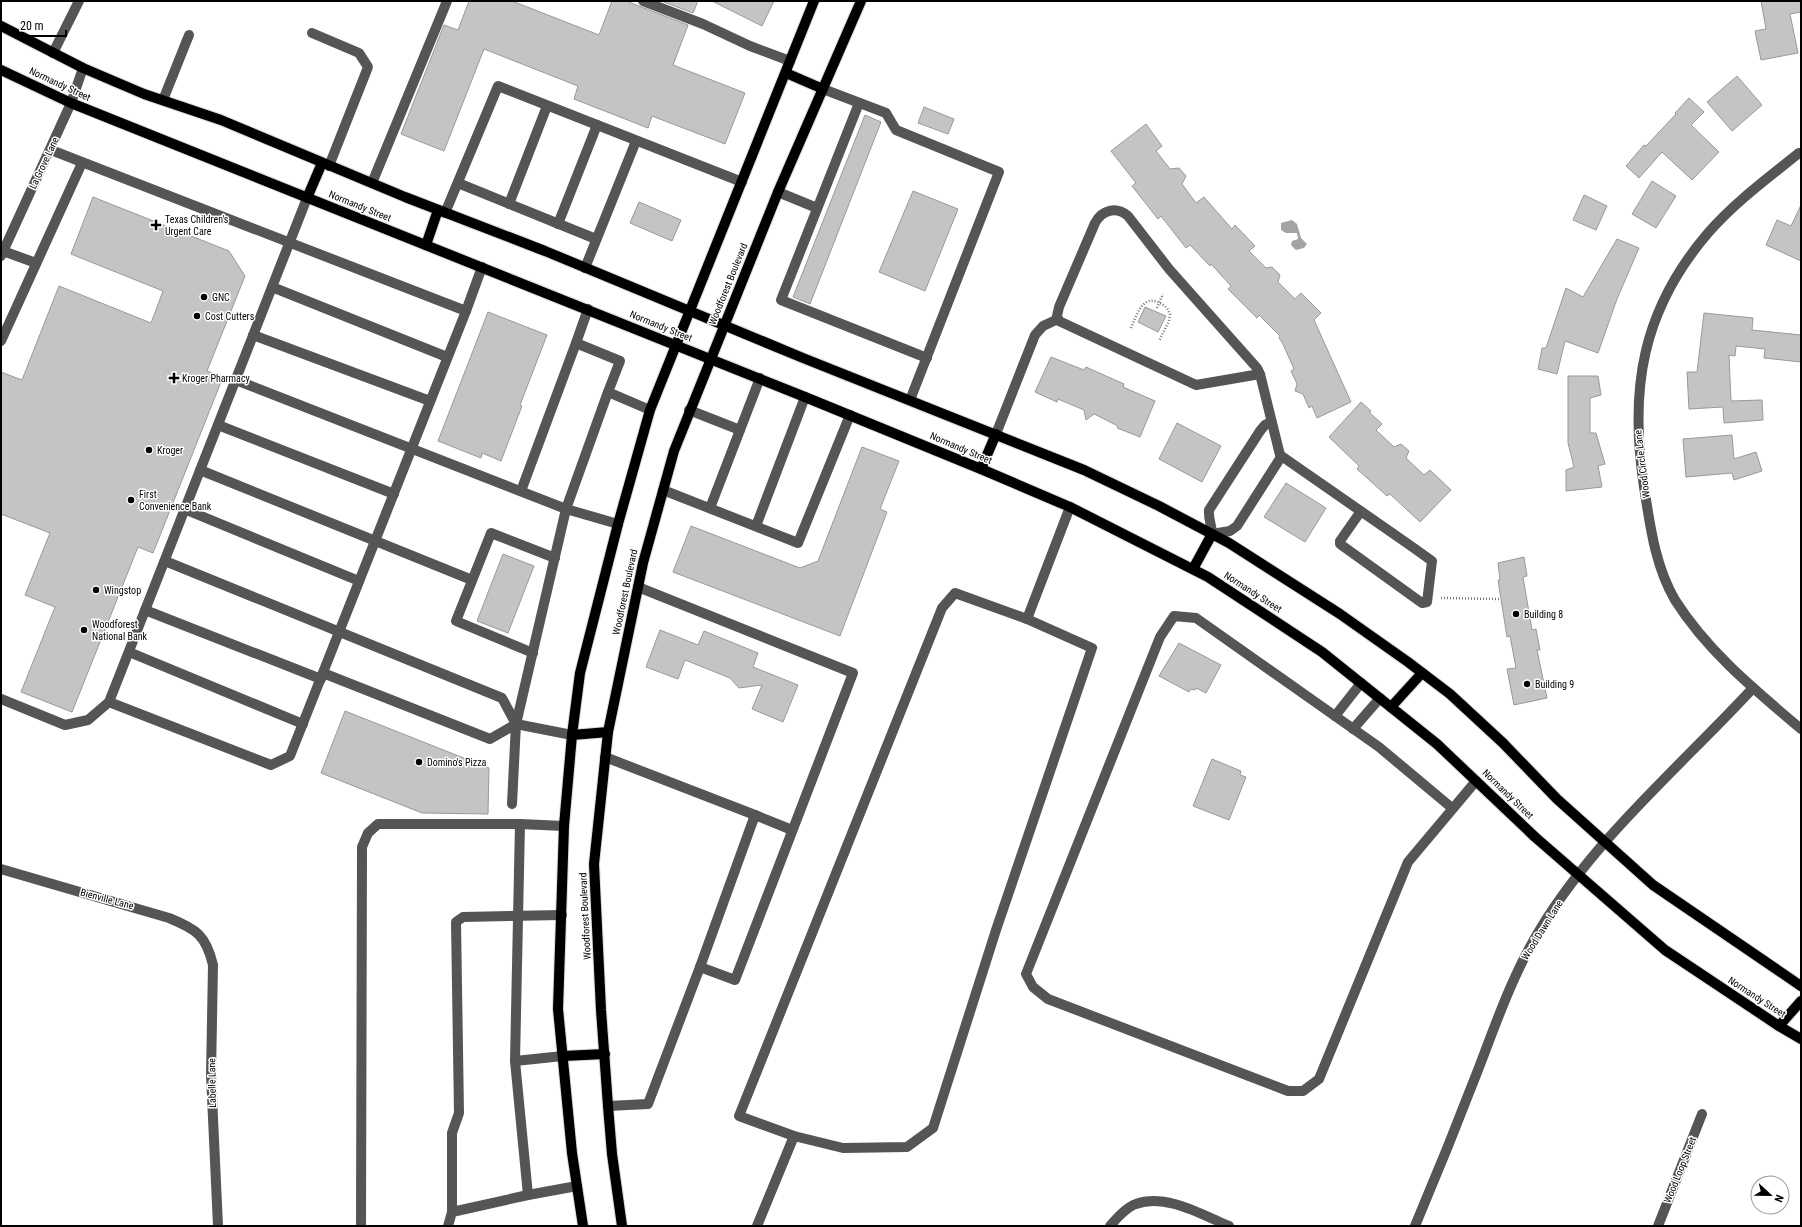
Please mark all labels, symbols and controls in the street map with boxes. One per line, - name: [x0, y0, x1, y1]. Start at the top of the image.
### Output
- scale bar: [14, 12, 66, 38]
- text: 20 m: [20, 19, 44, 33]
- street label: Normandy Street: [28, 65, 92, 103]
- street label: La Grove Lane: [27, 135, 61, 191]
- street label: Normandy Street: [327, 188, 393, 224]
- place label: Texas Children's Urgent Care: [165, 214, 229, 237]
- marker: Texas Children's Urgent Care: [150, 219, 162, 231]
- street label: Woodforest Boulevard: [707, 241, 749, 327]
- marker: GNC: [199, 292, 209, 302]
- place label: GNC: [212, 292, 230, 303]
- street label: Normandy Street: [628, 308, 694, 344]
- marker: Cost Cutters: [192, 311, 202, 321]
- place label: Cost Cutters: [205, 311, 255, 322]
- marker: Kroger Pharmacy: [169, 373, 179, 383]
- place label: Kroger Pharmacy: [182, 373, 250, 384]
- street label: Wood Circle Lane: [1632, 429, 1652, 499]
- street label: Normandy Street: [928, 430, 994, 466]
- marker: Kroger: [144, 445, 154, 455]
- place label: Kroger: [157, 445, 183, 456]
- place label: First Convenience Bank: [139, 489, 212, 512]
- marker: First Convenience Bank: [126, 495, 136, 505]
- street label: Woodforest Boulevard: [611, 548, 639, 636]
- street label: Normandy Street: [1222, 569, 1284, 615]
- marker: Wingstop: [91, 585, 101, 595]
- place label: Wingstop: [104, 585, 141, 596]
- marker: Building 8: [1511, 609, 1521, 619]
- place label: Building 8: [1524, 609, 1563, 620]
- place label: Woodforest National Bank: [92, 619, 148, 642]
- marker: Woodforest National Bank: [79, 625, 89, 635]
- marker: Building 9: [1522, 679, 1532, 689]
- place label: Building 9: [1535, 679, 1574, 690]
- marker: Domino's Pizza: [414, 757, 424, 767]
- place label: Domino's Pizza: [427, 757, 487, 768]
- street label: Normandy Street: [1480, 767, 1536, 821]
- street label: Woodforest Boulevard: [577, 872, 593, 960]
- street label: Bienville Lane: [79, 887, 135, 911]
- street label: Wood Dawn Lane: [1519, 898, 1565, 962]
- street label: Normandy Street: [1726, 974, 1788, 1020]
- street label: Labelle Lane: [206, 1058, 218, 1108]
- street label: Wood Loop Street: [1662, 1135, 1698, 1205]
- north arrow: [1750, 1175, 1790, 1215]
- text: N: [1771, 1193, 1786, 1204]

